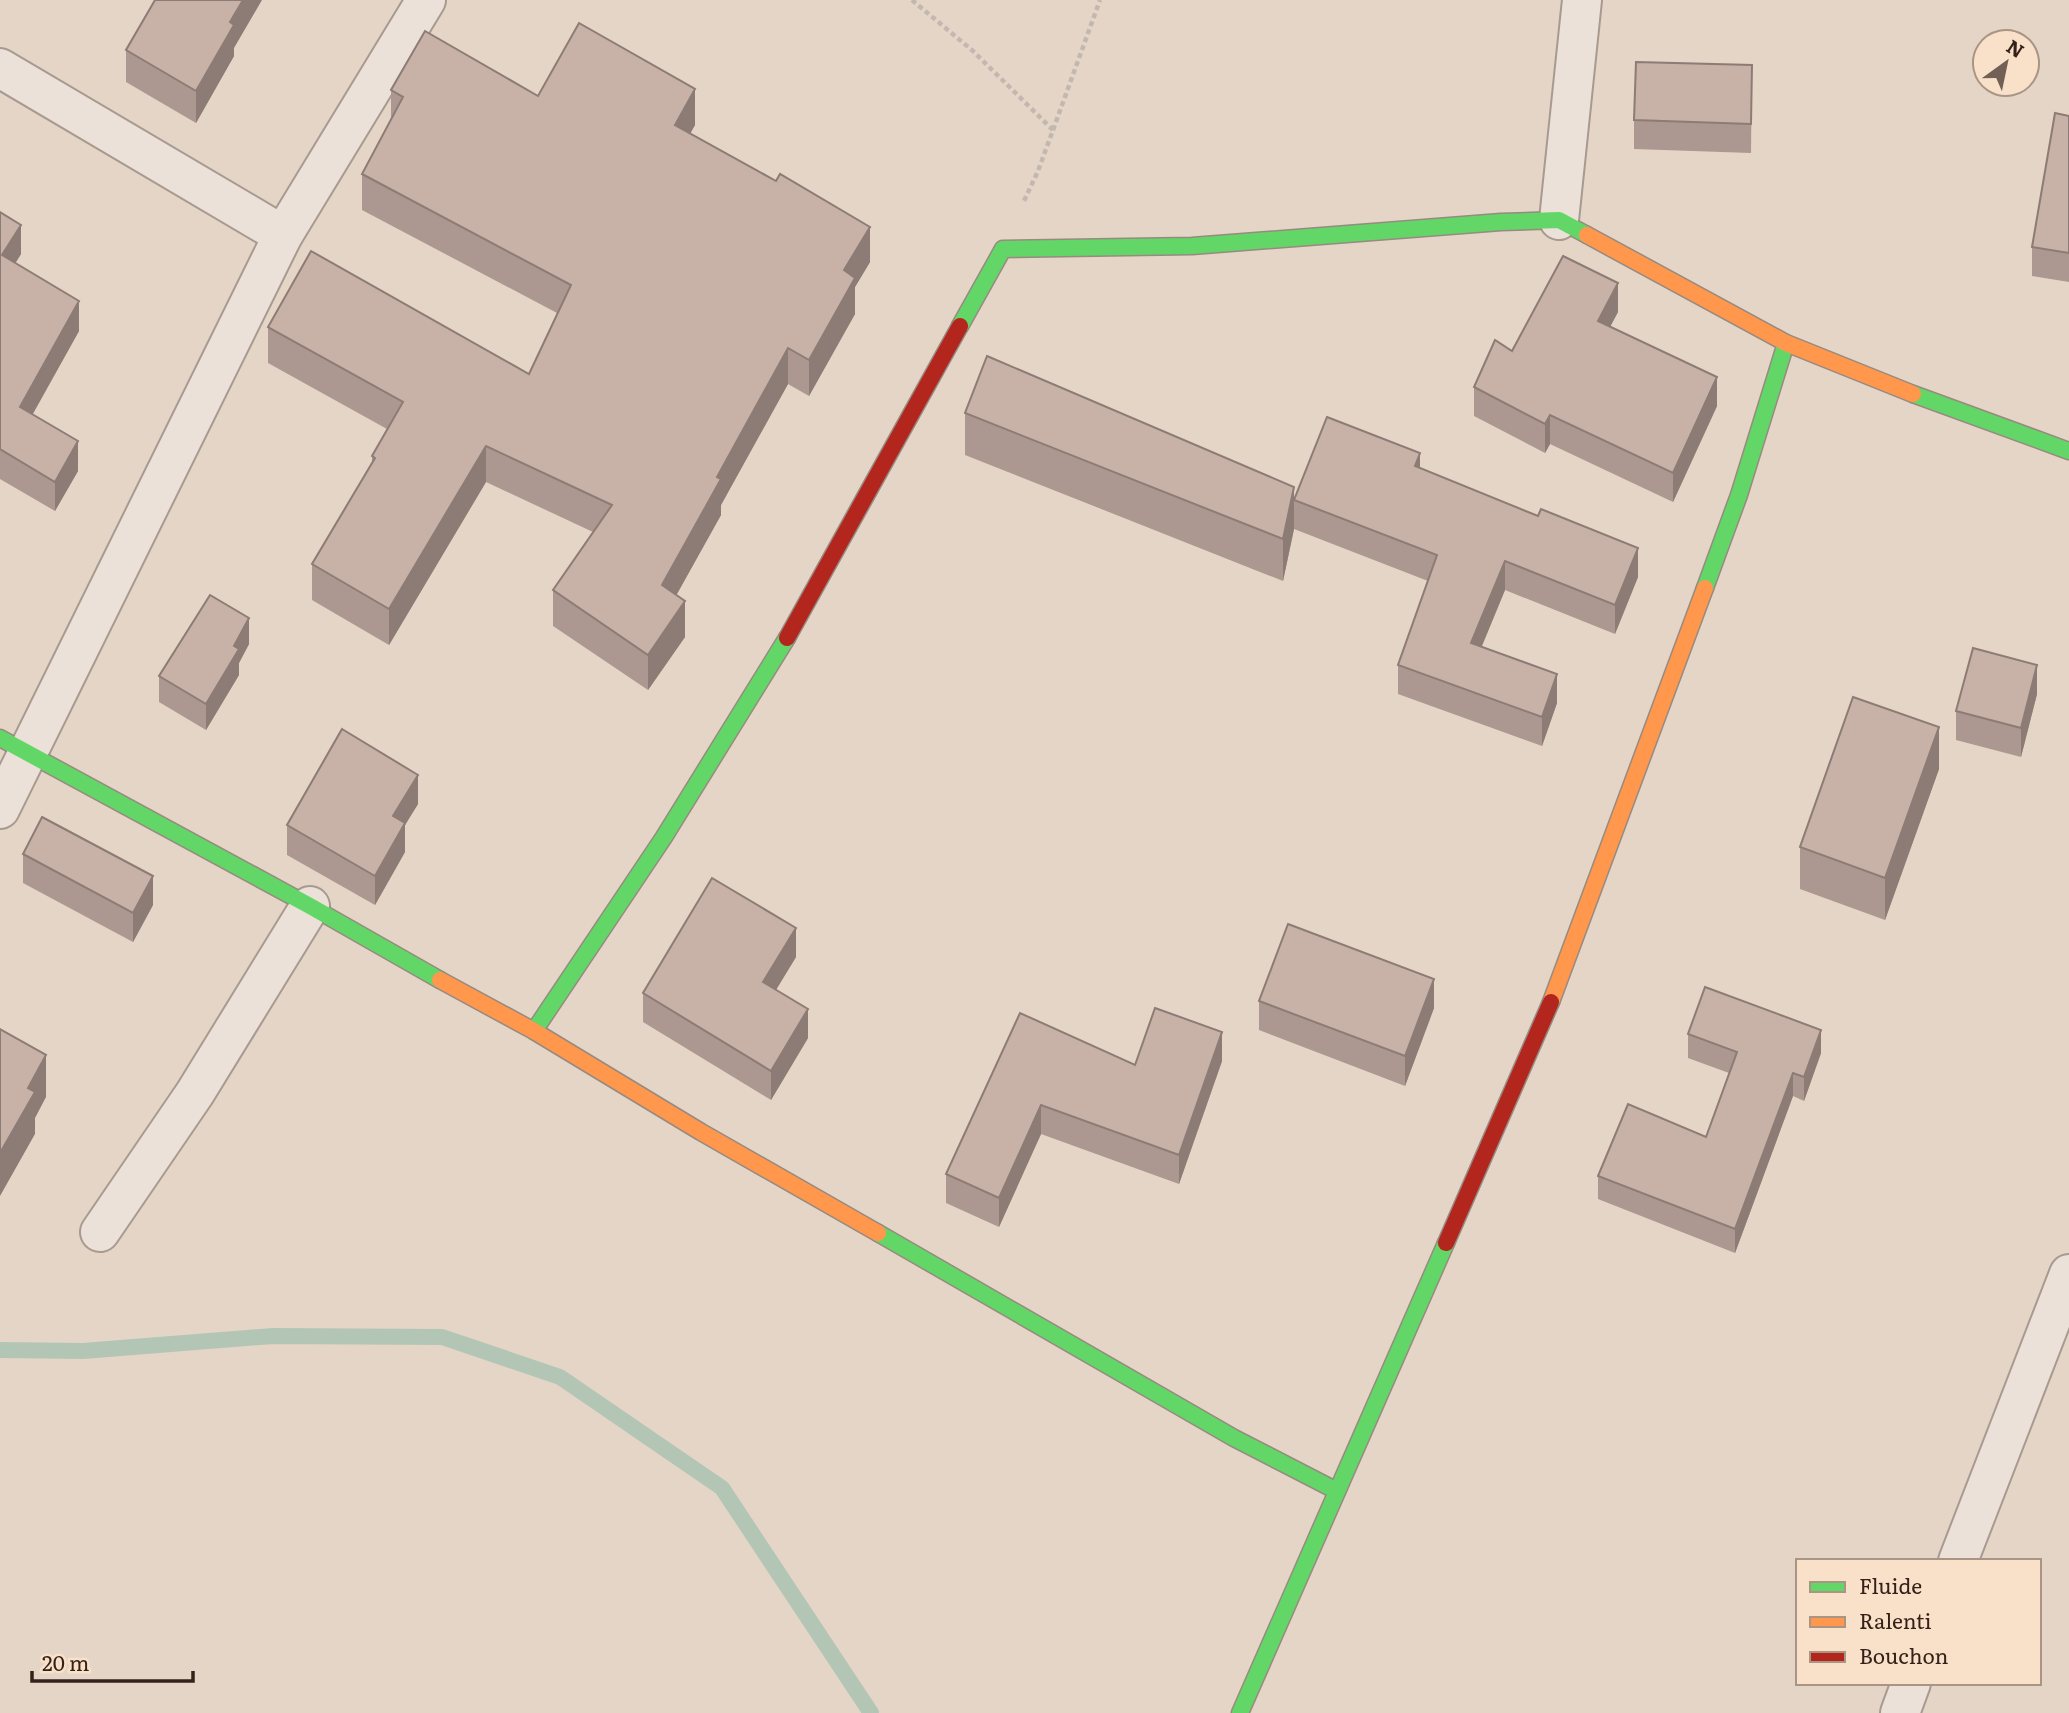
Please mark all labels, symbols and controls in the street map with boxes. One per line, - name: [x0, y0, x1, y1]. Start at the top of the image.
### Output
- north arrow: [1971, 28, 2041, 98]
- text: N: [2001, 32, 2030, 64]
- legend: [1796, 1559, 2041, 1685]
- text: Fluide: [1859, 1569, 1922, 1600]
- text: Ralenti: [1859, 1604, 1932, 1635]
- text: Bouchon: [1859, 1639, 1949, 1670]
- scale bar: [32, 1640, 192, 1684]
- text: 20 m: [42, 1646, 89, 1677]

